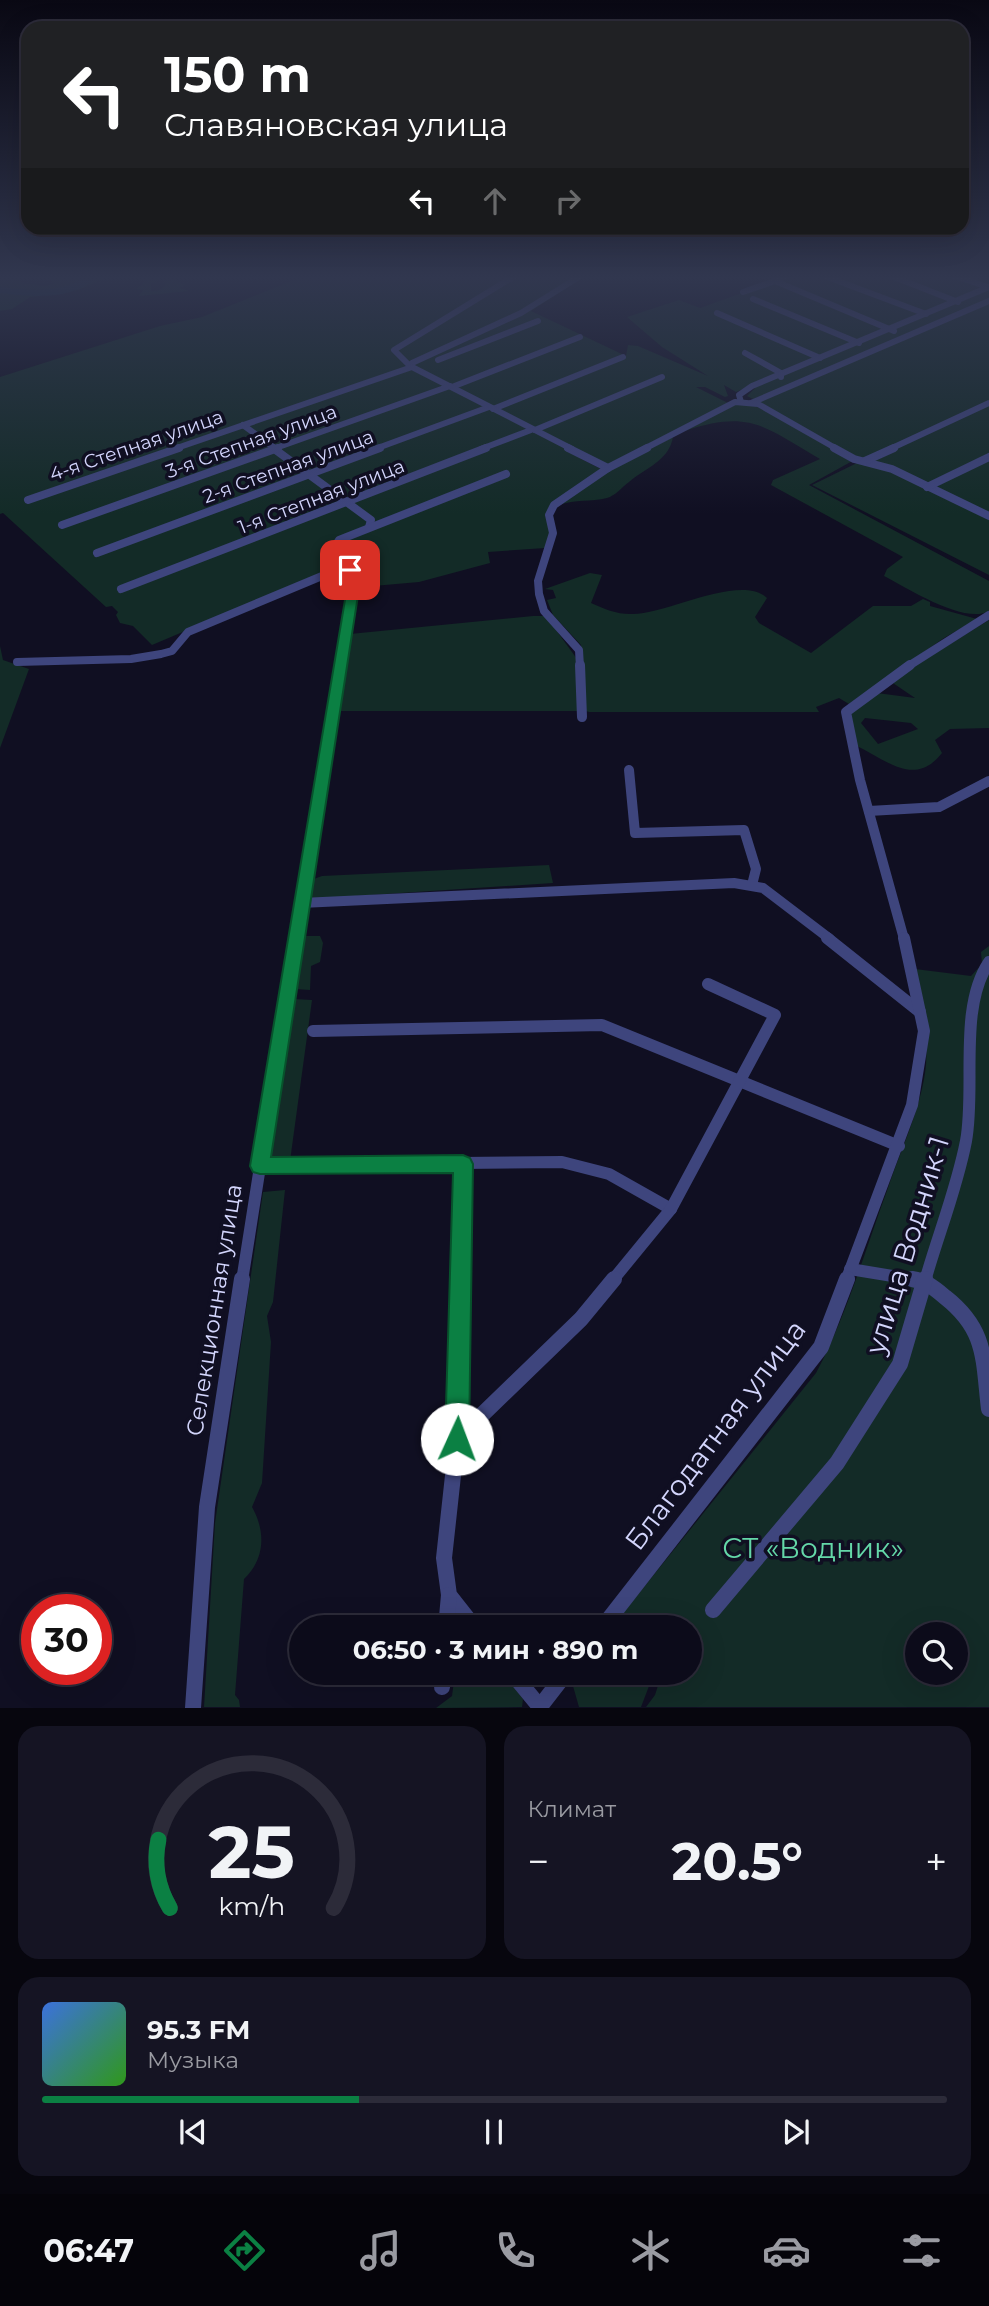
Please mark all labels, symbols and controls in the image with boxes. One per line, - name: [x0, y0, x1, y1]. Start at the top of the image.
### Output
- text: 150 m: [164, 45, 311, 104]
- icon: left: [49, 49, 140, 140]
- text: Славяновская улица: [164, 105, 508, 144]
- icon: left: [403, 182, 441, 220]
- icon: ahead: [476, 182, 514, 220]
- icon: right: [549, 182, 587, 220]
- street label: 3-я Степная улица: [163, 400, 340, 483]
- street label: 4-я Степная улица: [46, 405, 226, 486]
- street label: 2-я Степная улица: [200, 425, 377, 508]
- street label: 1-я Степная улица: [235, 454, 408, 539]
- pin: [320, 540, 380, 600]
- icon: arrive: [331, 551, 369, 589]
- street label: улица Водник-1: [857, 1132, 956, 1359]
- street label: Селекционная улица: [180, 1182, 248, 1438]
- street label: Благодатная улица: [617, 1313, 813, 1557]
- position arrow: [420, 1402, 494, 1476]
- park label: СТ «Водник»: [722, 1531, 904, 1565]
- speed limit sign: 30: [21, 1594, 112, 1685]
- map controls: [905, 1622, 968, 1685]
- button: search: [905, 1622, 968, 1685]
- text: 06:50 · 3 мин · 890 m: [353, 1634, 638, 1666]
- text: Климат: [528, 1795, 616, 1823]
- text: 25: [209, 1809, 295, 1897]
- text: 20.5°: [672, 1830, 803, 1893]
- text: −: [528, 1838, 549, 1885]
- text: +: [925, 1838, 947, 1885]
- text: km/h: [218, 1891, 285, 1921]
- text: 95.3 FM: [147, 2014, 250, 2046]
- text: Музыка: [147, 2046, 239, 2074]
- icon: previous: [174, 2113, 212, 2151]
- icon: pause: [475, 2113, 513, 2151]
- icon: next: [777, 2113, 815, 2151]
- icon: directions: [220, 2226, 269, 2275]
- icon: music: [356, 2226, 405, 2275]
- icon: phone: [491, 2226, 540, 2275]
- icon: climate: [626, 2226, 675, 2275]
- icon: car: [762, 2226, 811, 2275]
- icon: filters: [897, 2226, 946, 2275]
- text: 06:47: [43, 2231, 134, 2270]

